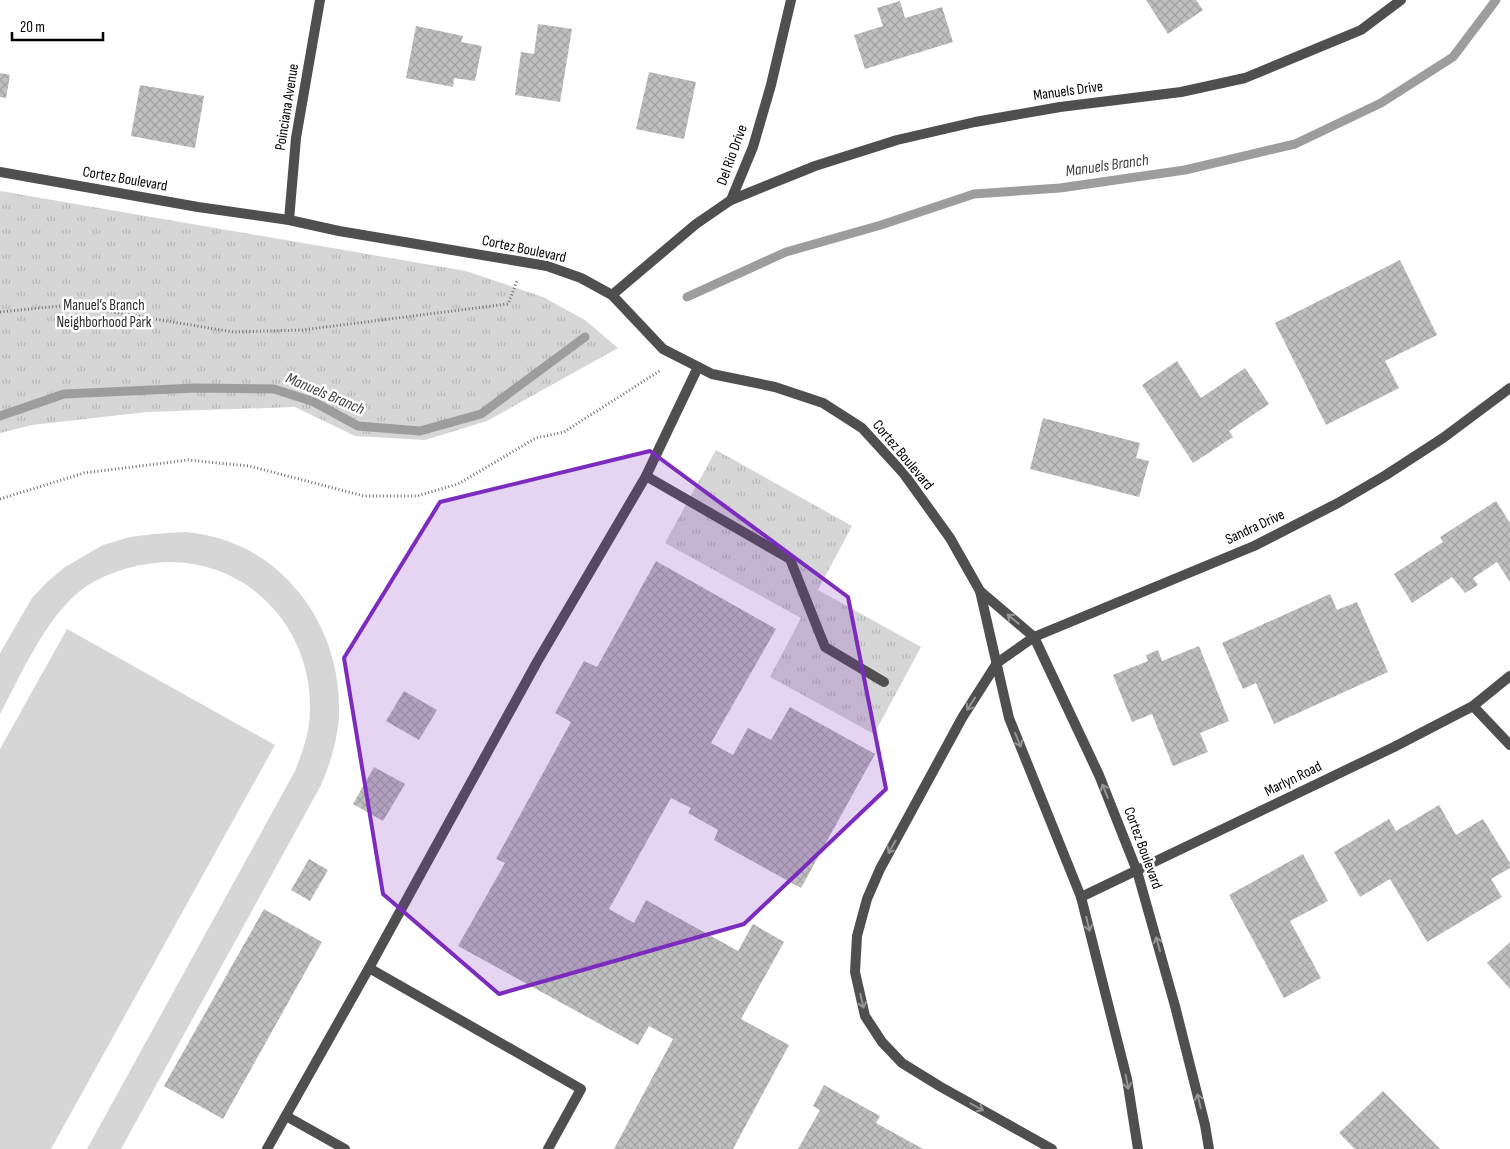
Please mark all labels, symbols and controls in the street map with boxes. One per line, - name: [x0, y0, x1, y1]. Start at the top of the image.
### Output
- scale bar: [12, 10, 104, 42]
- text: 20 m: [20, 18, 45, 37]
- street label: Poinciana Avenue: [271, 62, 303, 152]
- street label: Manuels Drive: [1032, 77, 1104, 105]
- street label: Del Rio Drive: [712, 122, 752, 188]
- water label: Manuels Branch: [1064, 151, 1150, 181]
- street label: Cortez Boulevard: [81, 162, 169, 196]
- street label: Cortez Boulevard: [480, 231, 568, 267]
- park label: Manuel’s Branch Neighborhood Park: [56, 296, 152, 332]
- water label: Manuels Branch: [283, 369, 368, 419]
- street label: Cortez Boulevard: [868, 416, 938, 494]
- street label: Sandra Drive: [1222, 505, 1288, 549]
- one-way arrow: [1006, 613, 1019, 624]
- one-way arrow: [965, 697, 975, 711]
- one-way arrow: [1014, 732, 1023, 747]
- street label: Marlyn Road: [1261, 757, 1325, 801]
- one-way arrow: [1100, 784, 1109, 799]
- street label: Cortez Boulevard: [1119, 804, 1167, 892]
- one-way arrow: [887, 839, 897, 854]
- one-way arrow: [1084, 916, 1093, 932]
- one-way arrow: [1153, 937, 1162, 953]
- one-way arrow: [858, 993, 867, 1009]
- one-way arrow: [1123, 1074, 1132, 1090]
- one-way arrow: [1194, 1094, 1204, 1110]
- one-way arrow: [970, 1103, 984, 1113]

